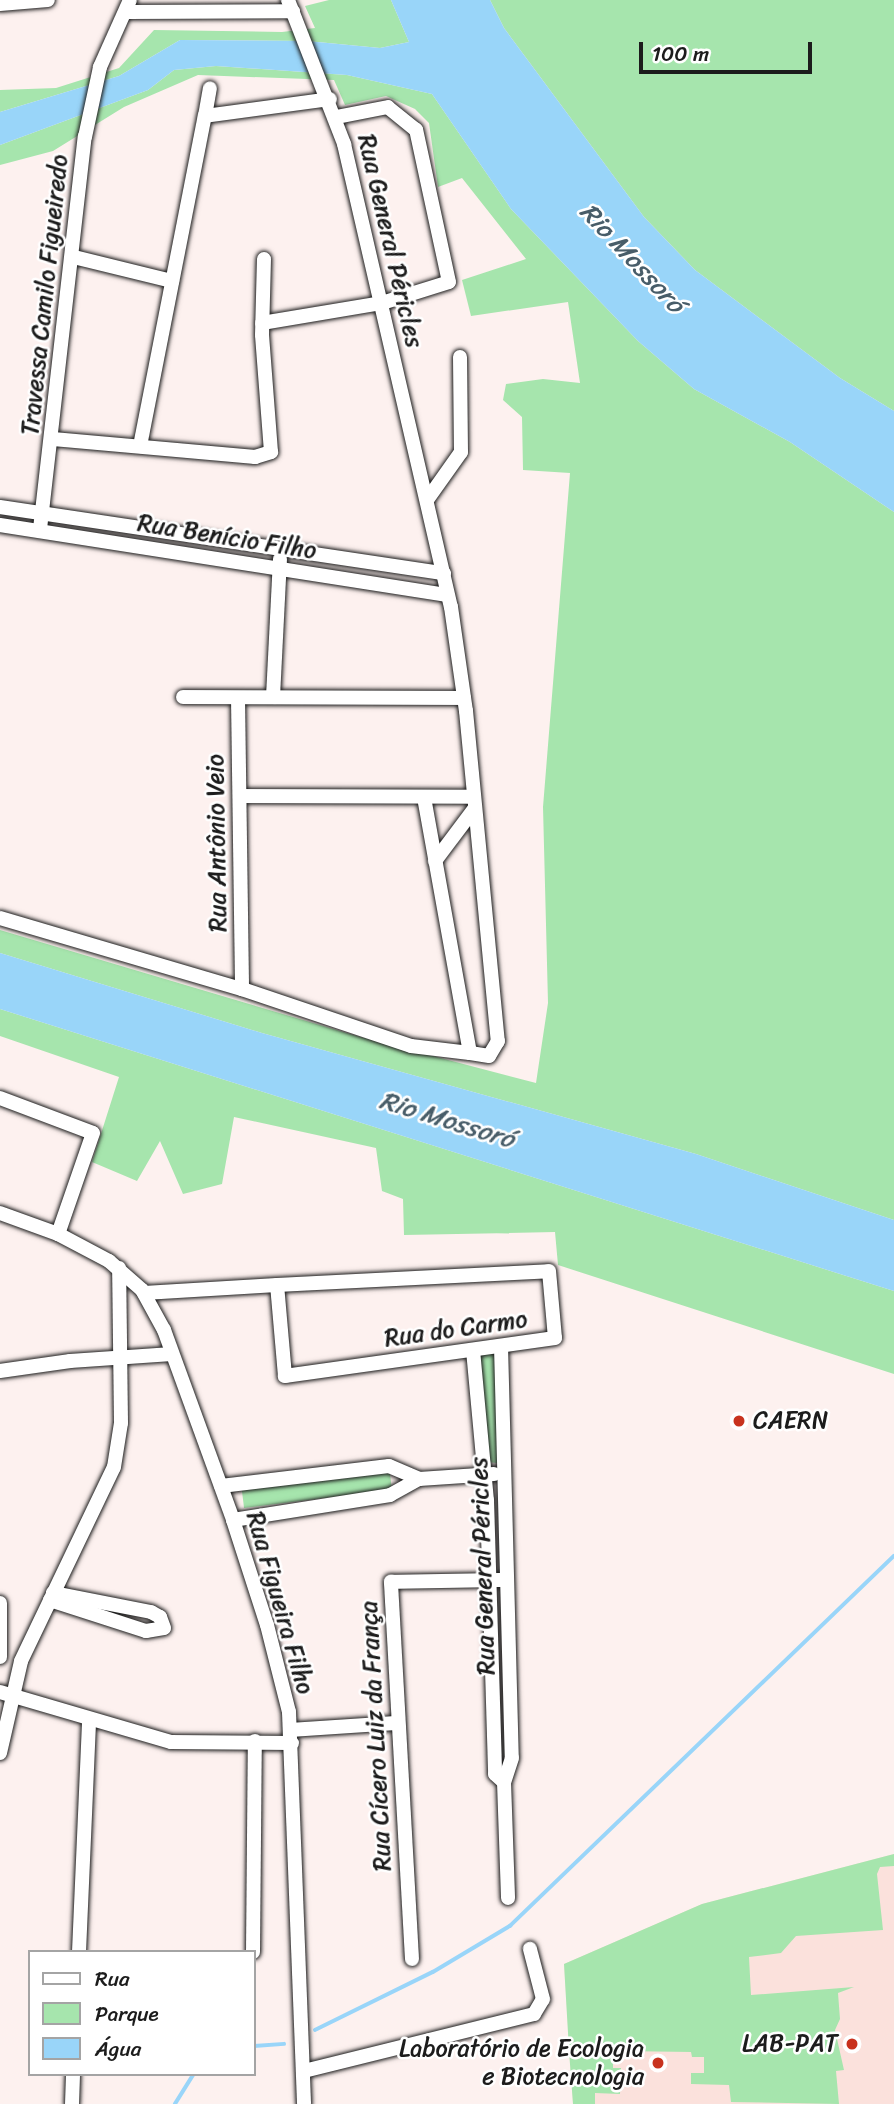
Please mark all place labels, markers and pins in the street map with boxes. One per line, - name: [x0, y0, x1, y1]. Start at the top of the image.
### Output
- place label: CAERN: [753, 1407, 828, 1435]
- marker: CAERN: [731, 1413, 747, 1429]
- place label: LAB-PAT: [742, 2030, 838, 2058]
- place label: Laboratório de Ecologia e Biotecnologia: [398, 2035, 644, 2091]
- marker: LAB-PAT: [844, 2036, 860, 2052]
- marker: Laboratório de Ecologia e Biotecnologia: [650, 2055, 666, 2071]

